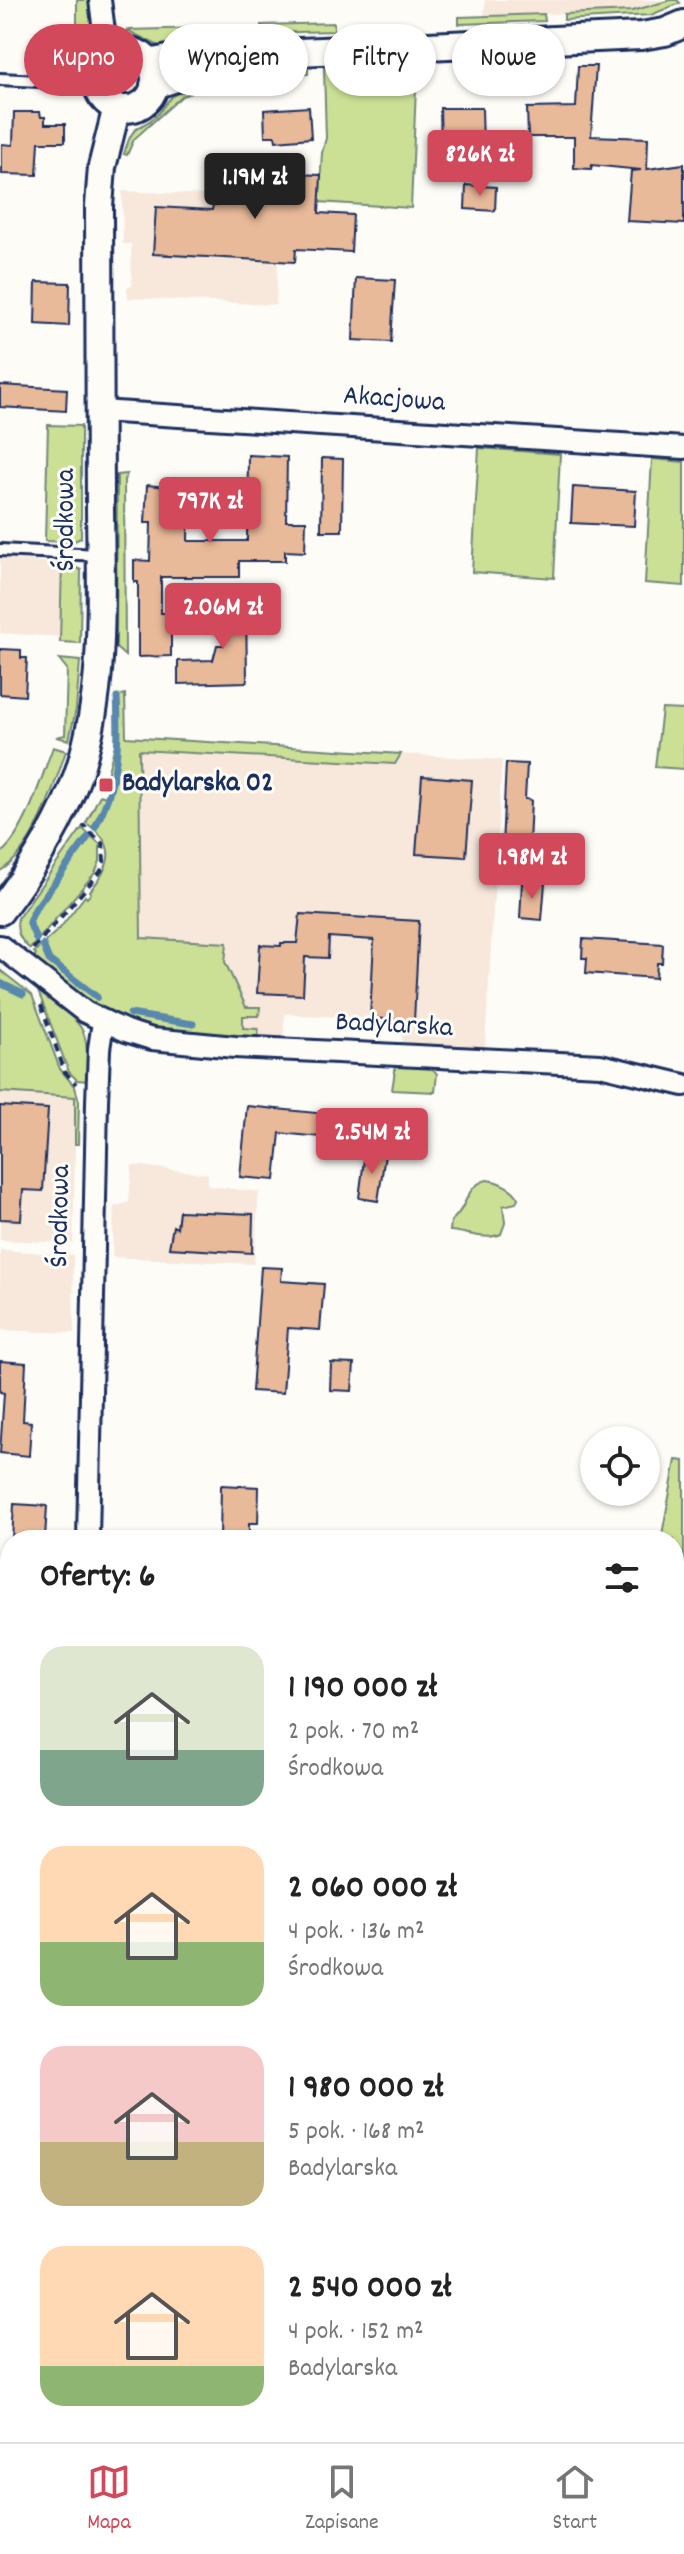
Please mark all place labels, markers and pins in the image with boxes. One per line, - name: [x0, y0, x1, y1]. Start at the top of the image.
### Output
- pin: 826K zł: [406, 130, 554, 198]
- pin: 1.19M zł: [172, 153, 338, 221]
- pin: 797K zł: [136, 477, 284, 545]
- pin: 2.06M zł: [140, 583, 306, 651]
- place label: Badylarska 02: [122, 765, 273, 805]
- marker: Badylarska 02: [97, 776, 115, 794]
- pin: 1.98M zł: [449, 833, 615, 901]
- pin: 2.54M zł: [289, 1108, 455, 1176]

